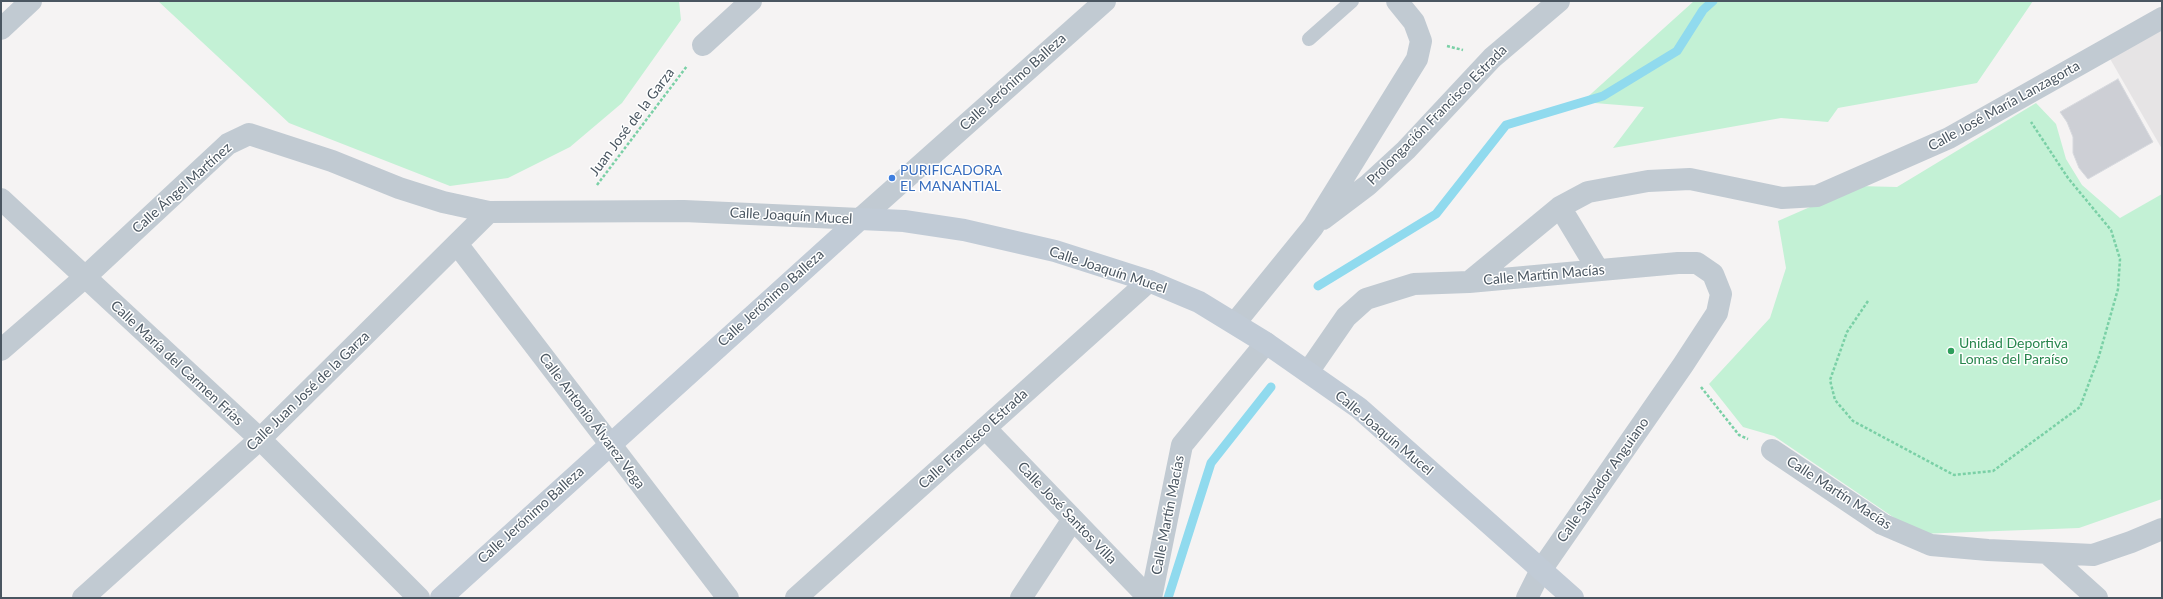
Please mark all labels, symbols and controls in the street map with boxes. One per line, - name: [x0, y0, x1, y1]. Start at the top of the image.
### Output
- street label: Calle Jerónimo Balleza: [956, 30, 1070, 134]
- street label: Prolongación Francisco Estrada: [1364, 42, 1510, 188]
- street label: Calle José María Lanzagorta: [1925, 57, 2083, 155]
- street label: Juan José de la Garza: [586, 65, 678, 179]
- street label: Calle Ángel Martínez: [129, 139, 235, 237]
- place label: PURIFICADORA EL MANANTIAL: [900, 162, 1002, 194]
- marker: PURIFICADORA EL MANANTIAL: [887, 173, 897, 183]
- street label: Calle Joaquín Mucel: [729, 204, 853, 228]
- street label: Calle Joaquín Mucel: [1047, 243, 1169, 297]
- street label: Calle Jerónimo Balleza: [714, 246, 828, 350]
- street label: Calle Martín Macías: [1483, 261, 1605, 289]
- street label: Calle María del Carmen Frías: [107, 297, 247, 429]
- street label: Calle Juan José de la Garza: [243, 328, 373, 454]
- place label: Unidad Deportiva Lomas del Paraíso: [1959, 335, 2068, 368]
- marker: Unidad Deportiva Lomas del Paraíso: [1946, 346, 1956, 356]
- street label: Calle Antonio Álvarez Vega: [535, 350, 649, 492]
- street label: Calle Francisco Estrada: [915, 386, 1031, 492]
- street label: Calle Joaquín Mucel: [1332, 387, 1436, 479]
- street label: Calle Salvador Anguiano: [1554, 414, 1652, 546]
- street label: Calle Martín Macías: [1783, 453, 1895, 533]
- street label: Calle Martín Macías: [1148, 454, 1188, 576]
- street label: Calle José Santos Villa: [1014, 458, 1120, 568]
- street label: Calle Jerónimo Balleza: [474, 463, 588, 567]

